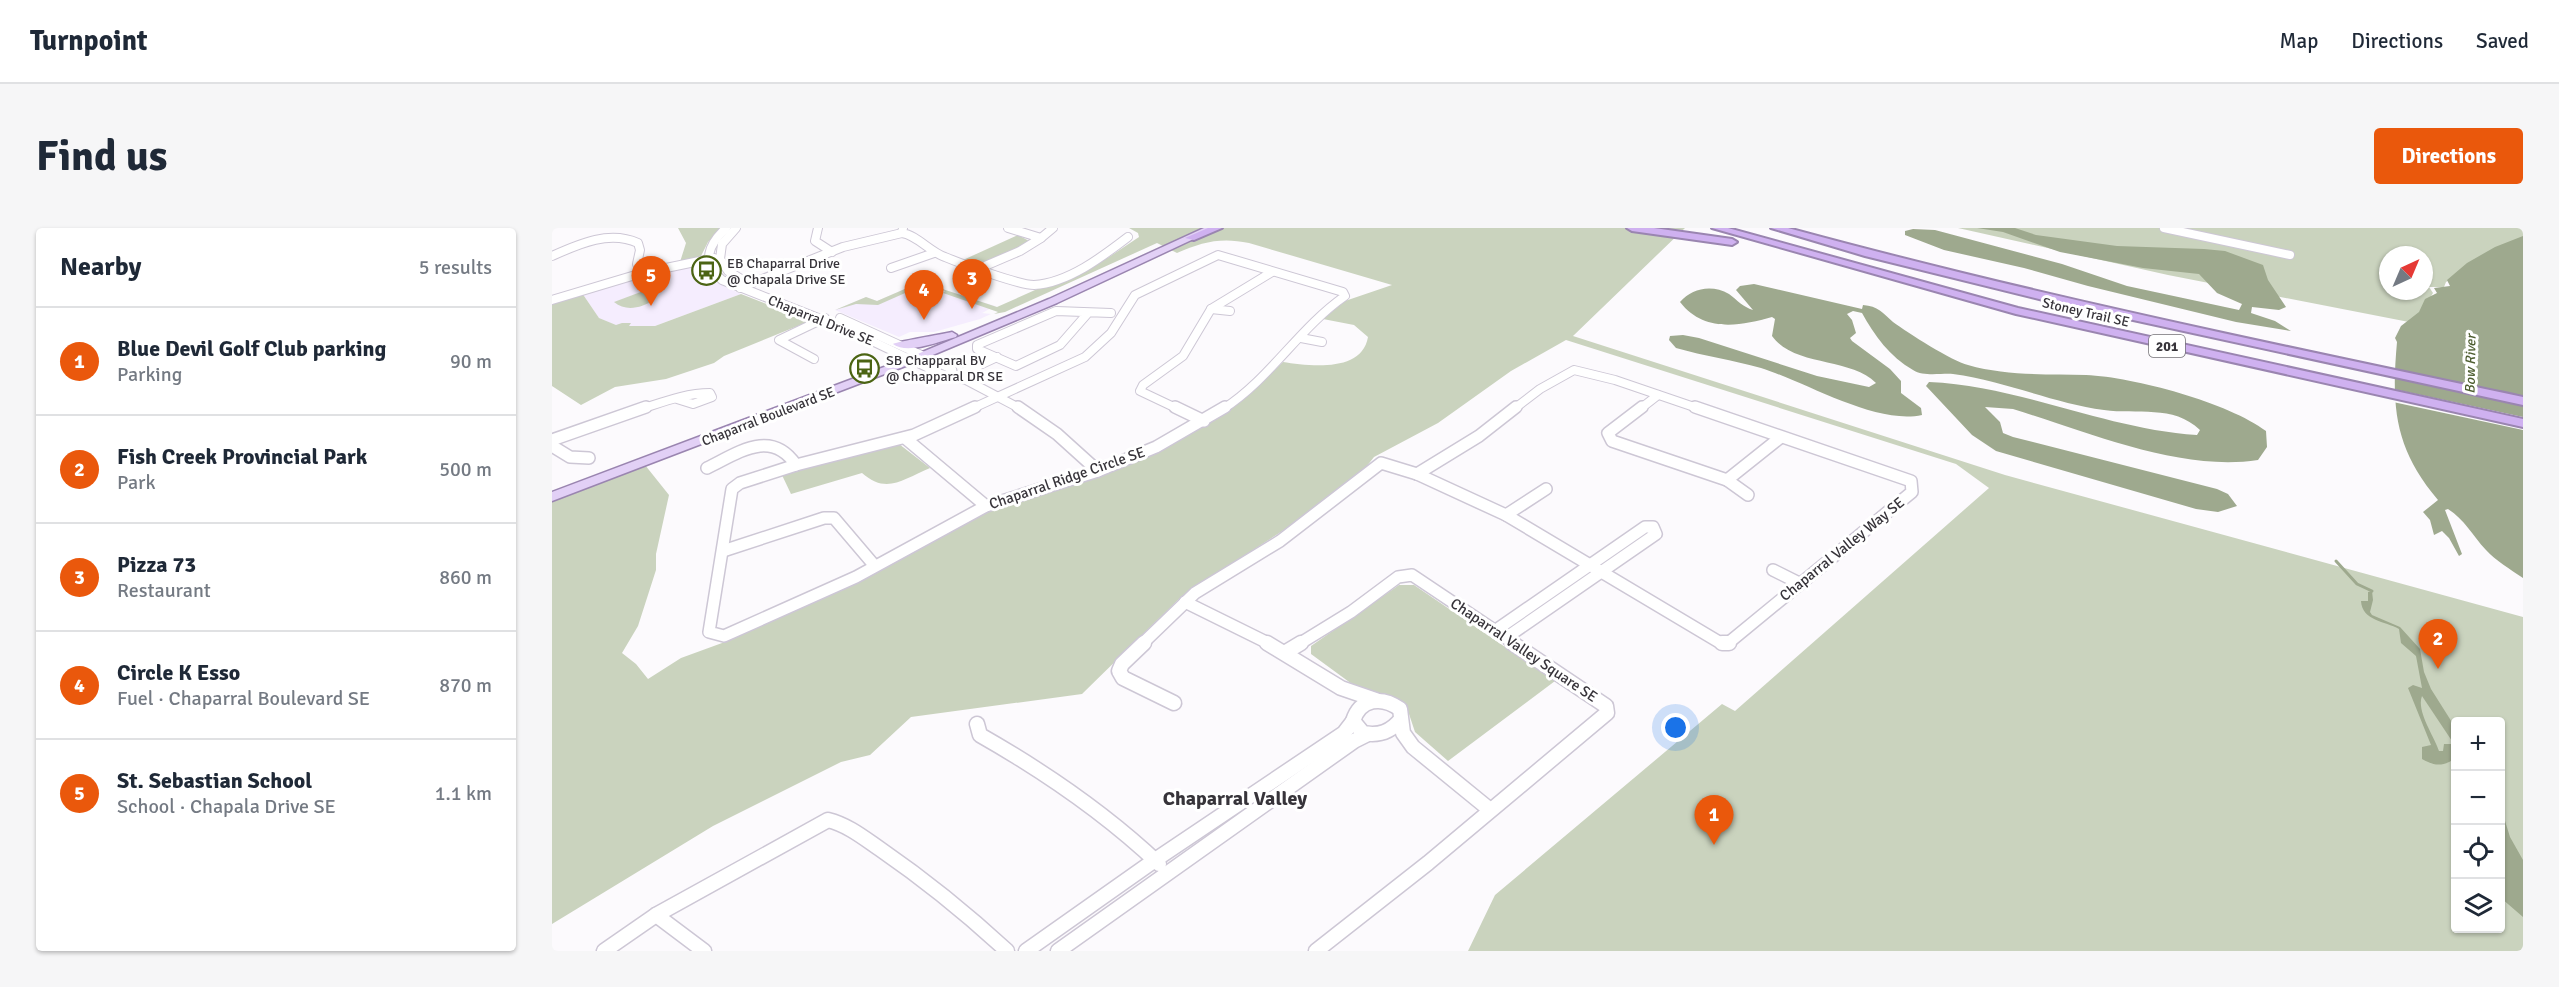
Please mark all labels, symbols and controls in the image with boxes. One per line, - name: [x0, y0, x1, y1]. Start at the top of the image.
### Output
- text: Turnpoint: [30, 24, 147, 58]
- text: Map: [2280, 28, 2318, 54]
- text: Directions: [2351, 28, 2443, 54]
- text: Saved: [2476, 28, 2529, 54]
- button: Directions: [2374, 128, 2523, 184]
- text: Find us: [36, 131, 167, 182]
- north arrow: [2379, 246, 2433, 300]
- text: Nearby: [60, 251, 141, 283]
- text: 5 results: [419, 255, 492, 280]
- bus stop icon: EB Chaparral Drive @ Chapala Drive SE: [690, 255, 722, 287]
- place label: EB Chaparral Drive @ Chapala Drive SE: [727, 255, 846, 288]
- pin: 5: [632, 256, 670, 306]
- pin: 3: [952, 260, 992, 309]
- pin: 4: [904, 270, 944, 320]
- street label: Chaparral Drive SE: [766, 292, 876, 349]
- street label: Stoney Trail SE: [2041, 294, 2131, 331]
- water label: Bow River: [2461, 332, 2480, 394]
- text: Blue Devil Golf Club parking: [117, 335, 386, 362]
- road number: 201: [2149, 335, 2185, 357]
- text: 1: [74, 349, 85, 374]
- text: 90 m: [450, 349, 492, 374]
- bus stop icon: SB Chapparal BV @ Chapparal DR SE: [849, 352, 881, 384]
- place label: SB Chapparal BV @ Chapparal DR SE: [886, 352, 1003, 385]
- text: Parking: [117, 362, 182, 387]
- street label: Chaparral Boulevard SE: [699, 383, 837, 450]
- text: Fish Creek Provincial Park: [117, 443, 367, 470]
- street label: Chaparral Ridge Circle SE: [987, 443, 1147, 513]
- text: 2: [74, 457, 85, 482]
- text: 500 m: [439, 457, 492, 482]
- text: Park: [117, 470, 155, 495]
- street label: Chaparral Valley Way SE: [1776, 493, 1908, 605]
- text: Pizza 73: [117, 551, 196, 578]
- text: 3: [74, 565, 85, 590]
- text: 860 m: [439, 565, 492, 590]
- text: Restaurant: [117, 578, 211, 603]
- street label: Chaparral Valley Square SE: [1447, 594, 1601, 706]
- pin: 2: [2418, 620, 2458, 669]
- text: Circle K Esso: [117, 659, 240, 686]
- text: 4: [74, 673, 85, 698]
- text: 870 m: [439, 673, 492, 698]
- text: Fuel · Chaparral Boulevard SE: [117, 686, 370, 711]
- your location: [1661, 713, 1690, 742]
- map controls: [2451, 717, 2505, 933]
- button: +: [2451, 717, 2505, 771]
- text: St. Sebastian School: [117, 767, 312, 794]
- button: −: [2451, 771, 2505, 825]
- text: 5: [74, 781, 85, 806]
- text: 1.1 km: [435, 781, 492, 806]
- district label: Chaparral Valley: [1163, 786, 1307, 811]
- text: School · Chapala Drive SE: [117, 794, 336, 819]
- pin: 1: [1694, 796, 1734, 845]
- button: locate: [2451, 825, 2505, 879]
- button: layers: [2451, 879, 2505, 933]

